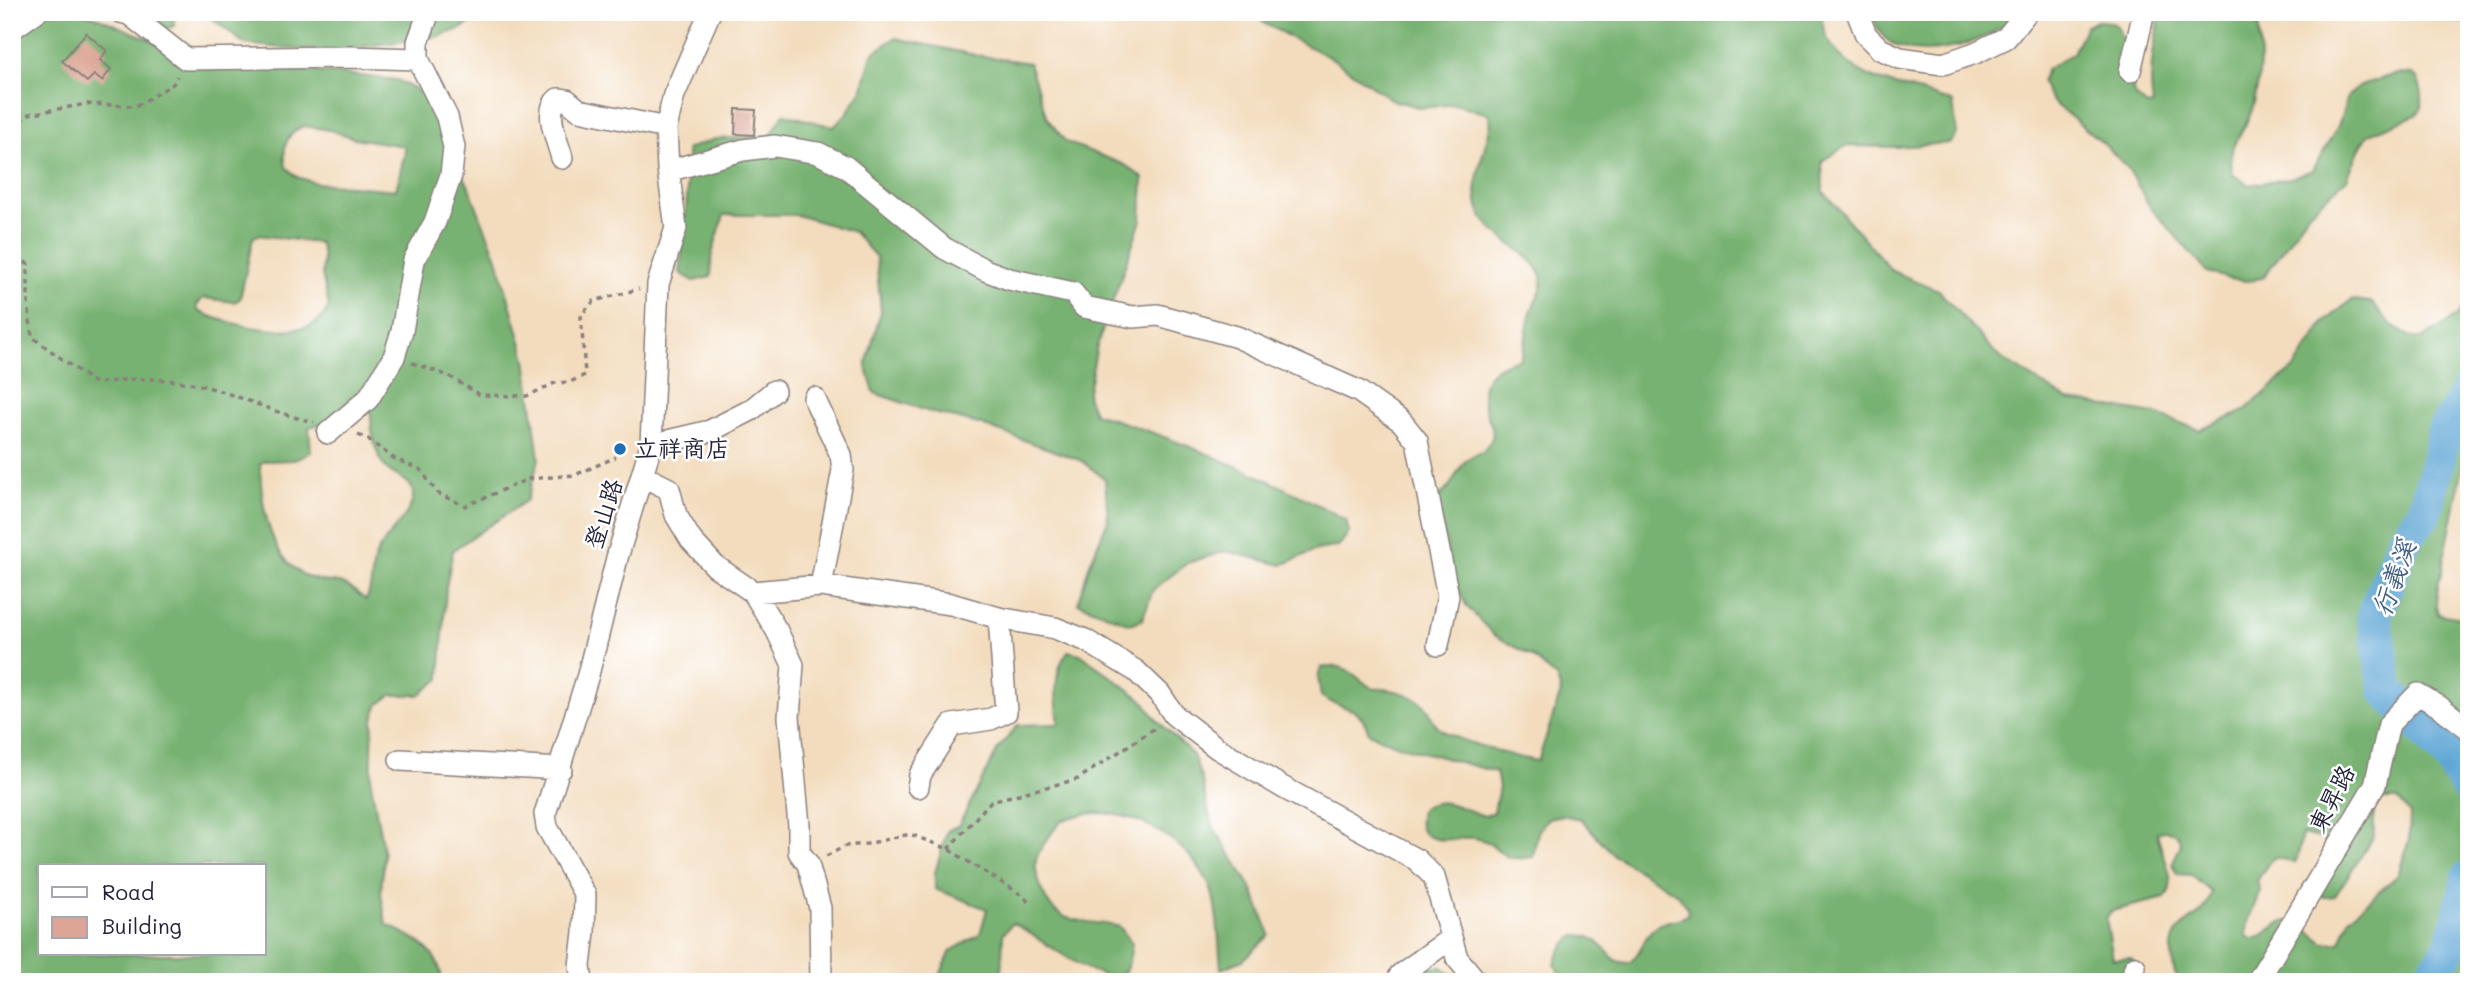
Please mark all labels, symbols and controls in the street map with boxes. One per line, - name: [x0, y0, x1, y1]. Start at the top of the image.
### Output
- place label: 立祥商店: [634, 432, 730, 463]
- marker: 立祥商店: [612, 441, 628, 457]
- street label: 登山路: [577, 475, 628, 553]
- water label: 行義溪: [2364, 533, 2423, 620]
- street label: 東昇路: [2301, 759, 2361, 837]
- legend: [38, 864, 266, 956]
- text: Road: [102, 878, 154, 905]
- text: Building: [102, 912, 182, 939]

